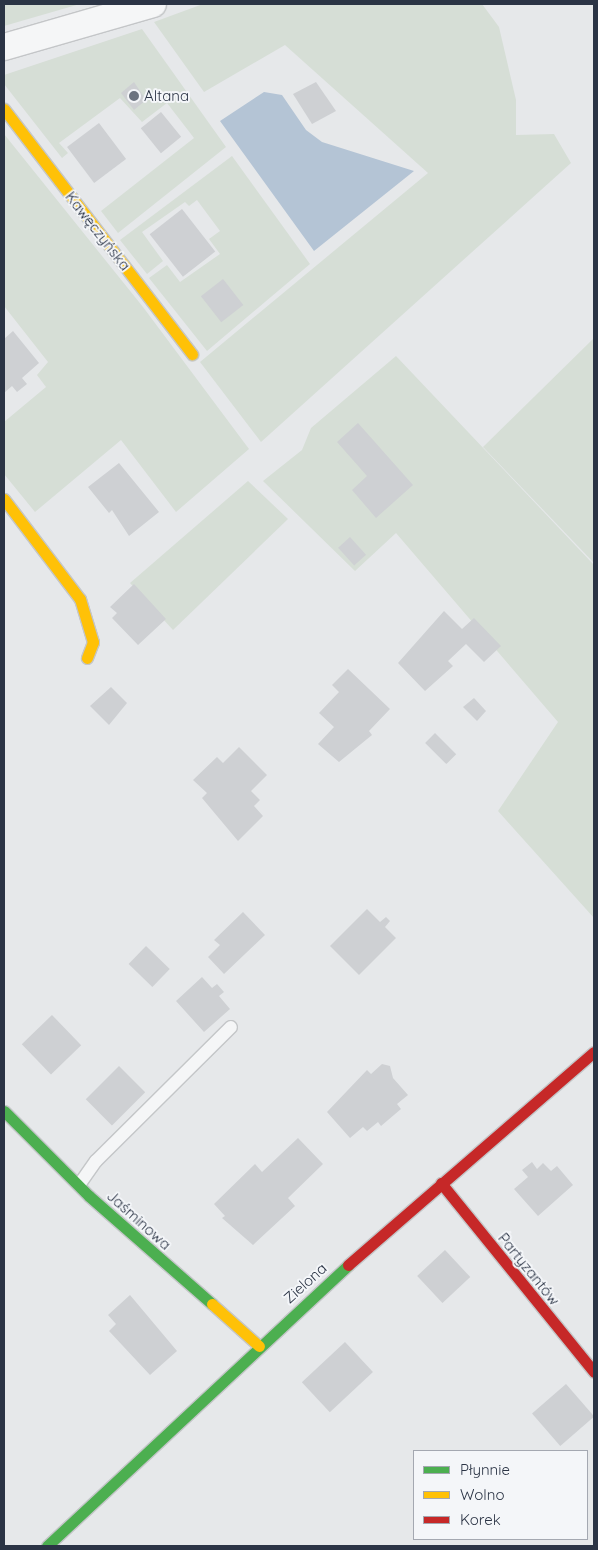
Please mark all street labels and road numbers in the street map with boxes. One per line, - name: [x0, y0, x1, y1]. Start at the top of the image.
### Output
- street label: Kawęczyńska: [62, 188, 134, 274]
- street label: Jaśminowa: [103, 1187, 175, 1253]
- street label: Partyzantów: [494, 1229, 564, 1309]
- street label: Zielona: [280, 1259, 330, 1307]

